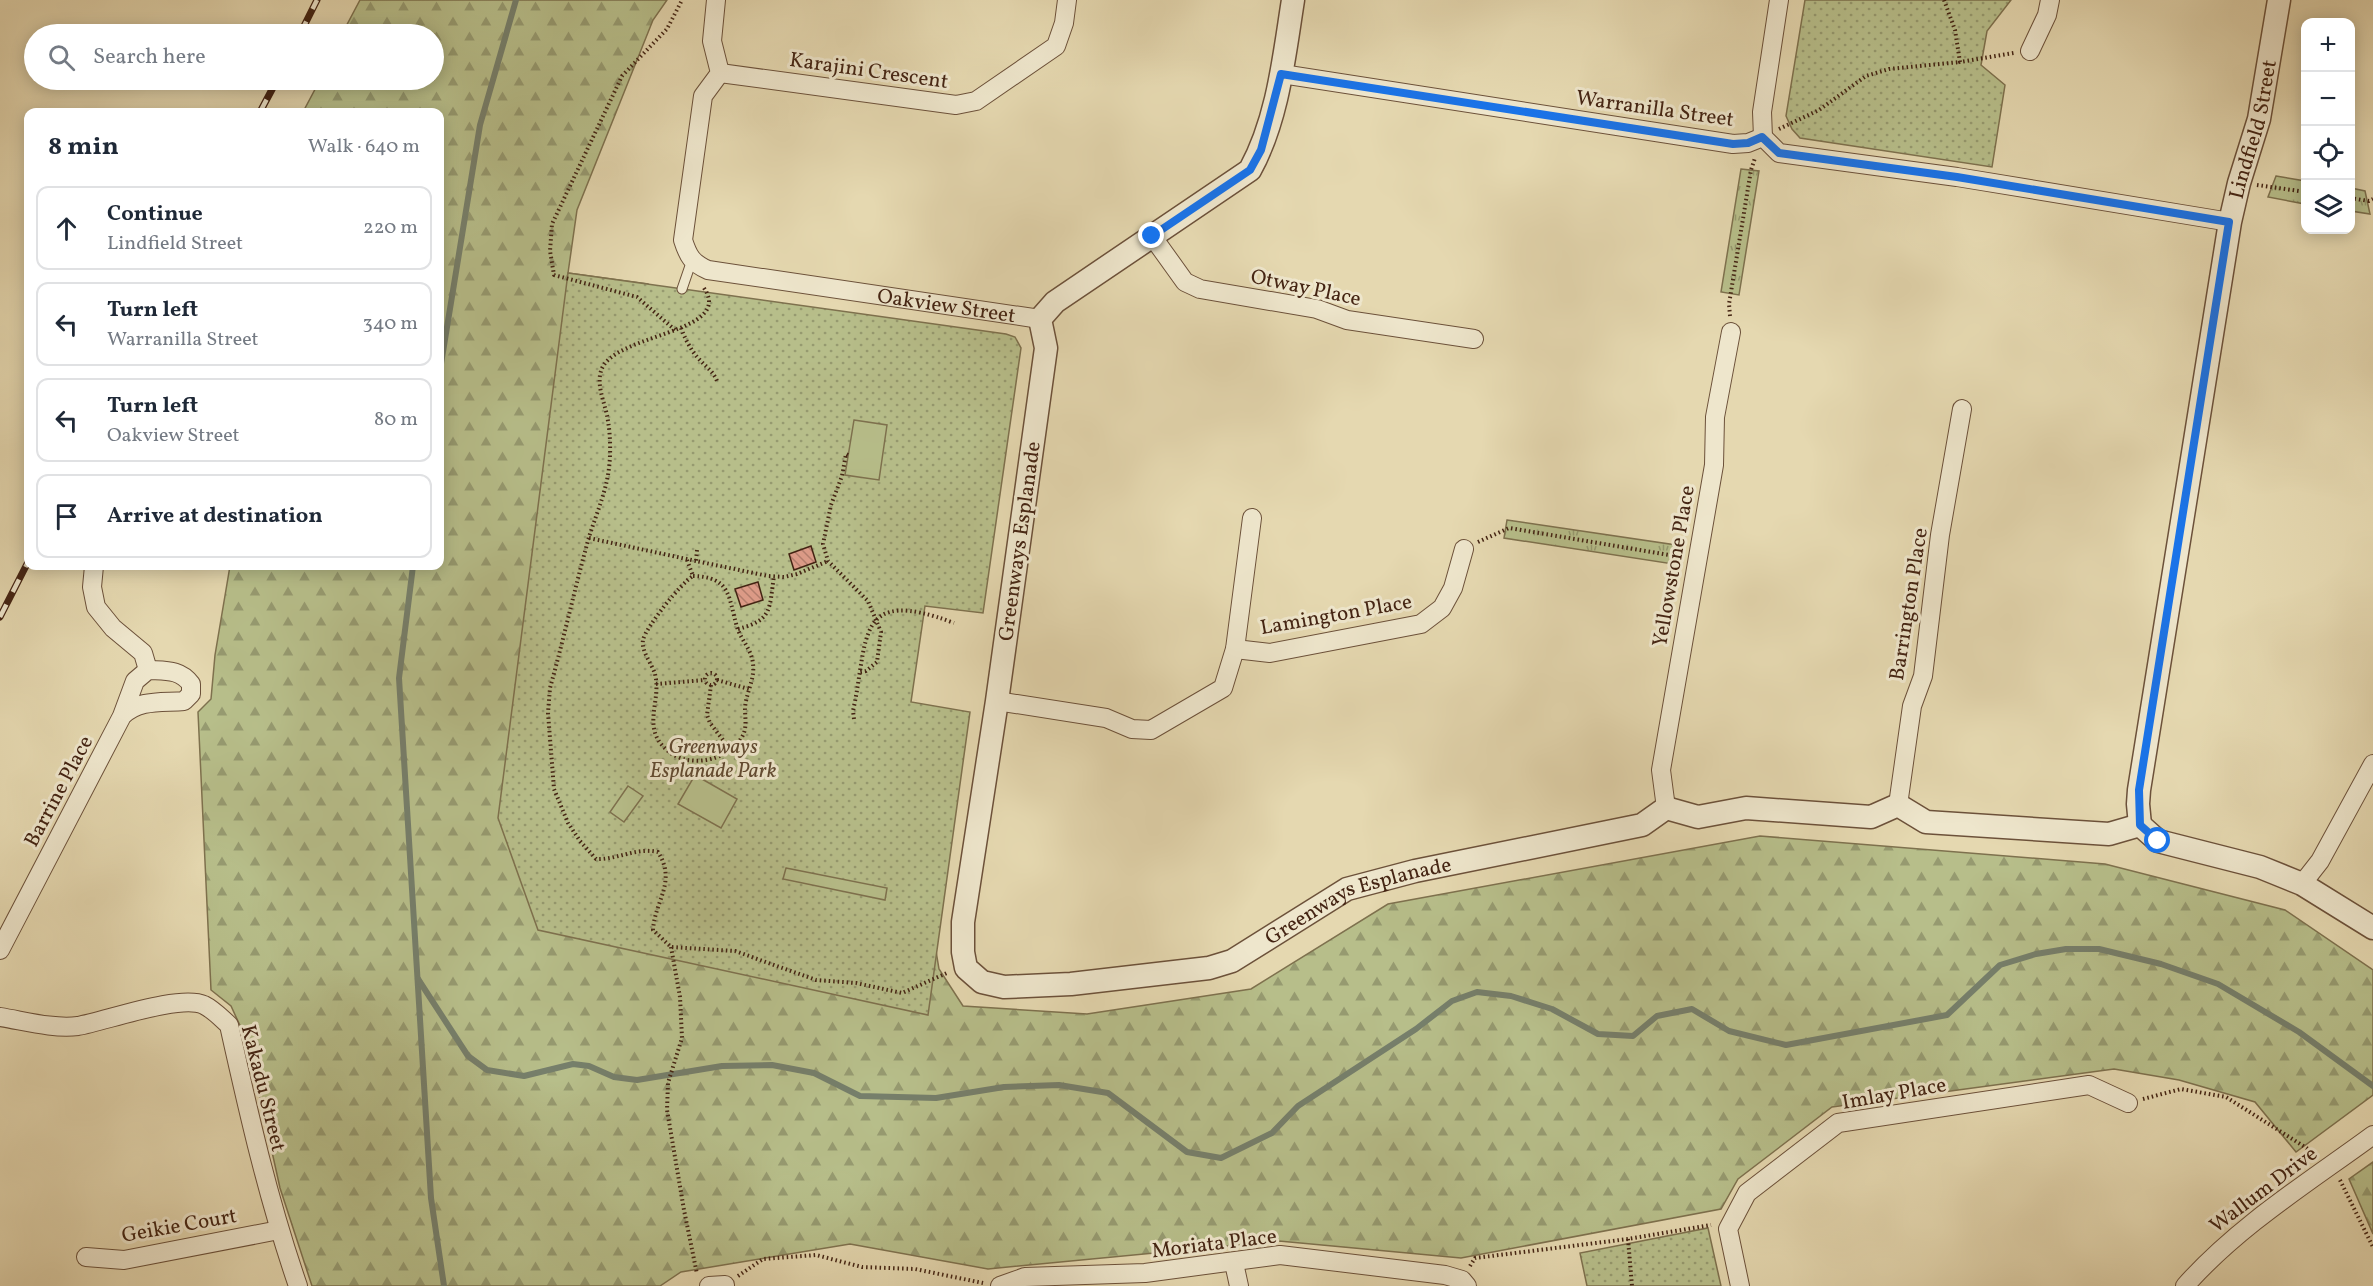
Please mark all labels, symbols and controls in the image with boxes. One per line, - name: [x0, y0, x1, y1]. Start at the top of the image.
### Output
- map controls: [2301, 18, 2355, 234]
- button: +: [2301, 18, 2355, 72]
- search box: [24, 24, 444, 90]
- icon: search: [45, 41, 78, 74]
- text: Search here: [93, 42, 206, 73]
- street label: Karajini Crescent: [788, 46, 950, 97]
- street label: Lindfield Street: [2223, 58, 2285, 202]
- button: −: [2301, 72, 2355, 126]
- street label: Warranilla Street: [1574, 84, 1736, 135]
- button: locate: [2301, 126, 2355, 180]
- text: 8 min: [48, 129, 119, 165]
- text: Walk · 640 m: [308, 133, 420, 161]
- button: layers: [2301, 180, 2355, 234]
- text: Continue: [107, 199, 203, 230]
- icon: ahead: [50, 212, 83, 245]
- text: 220 m: [363, 214, 418, 242]
- route end: [1138, 222, 1164, 248]
- text: Lindfield Street: [107, 230, 243, 258]
- street label: Otway Place: [1248, 263, 1364, 314]
- street label: Oakview Street: [875, 282, 1017, 331]
- text: Turn left: [107, 295, 198, 326]
- icon: left: [50, 308, 83, 341]
- text: 340 m: [362, 310, 418, 338]
- text: Warranilla Street: [107, 326, 259, 354]
- text: Turn left: [107, 391, 198, 422]
- icon: left: [50, 404, 83, 437]
- text: 80 m: [374, 406, 418, 434]
- text: Oakview Street: [107, 422, 240, 450]
- street label: Greenways Esplanade: [992, 439, 1049, 643]
- street label: Yellowstone Place: [1646, 483, 1703, 649]
- icon: arrive: [50, 500, 83, 533]
- text: Arrive at destination: [107, 501, 323, 532]
- street label: Barrington Place: [1883, 526, 1936, 683]
- street label: Lamington Place: [1258, 588, 1415, 643]
- street label: Barrine Place: [18, 731, 101, 853]
- park label: Greenways Esplanade Park: [650, 733, 777, 786]
- route start: [2144, 827, 2170, 853]
- street label: Greenways Esplanade: [1260, 851, 1454, 953]
- street label: Kakadu Street: [233, 1022, 292, 1155]
- street label: Imlay Place: [1840, 1071, 1949, 1118]
- street label: Wallum Drive: [2204, 1140, 2324, 1240]
- street label: Geikie Court: [119, 1202, 239, 1251]
- street label: Moriata Place: [1150, 1222, 1278, 1267]

